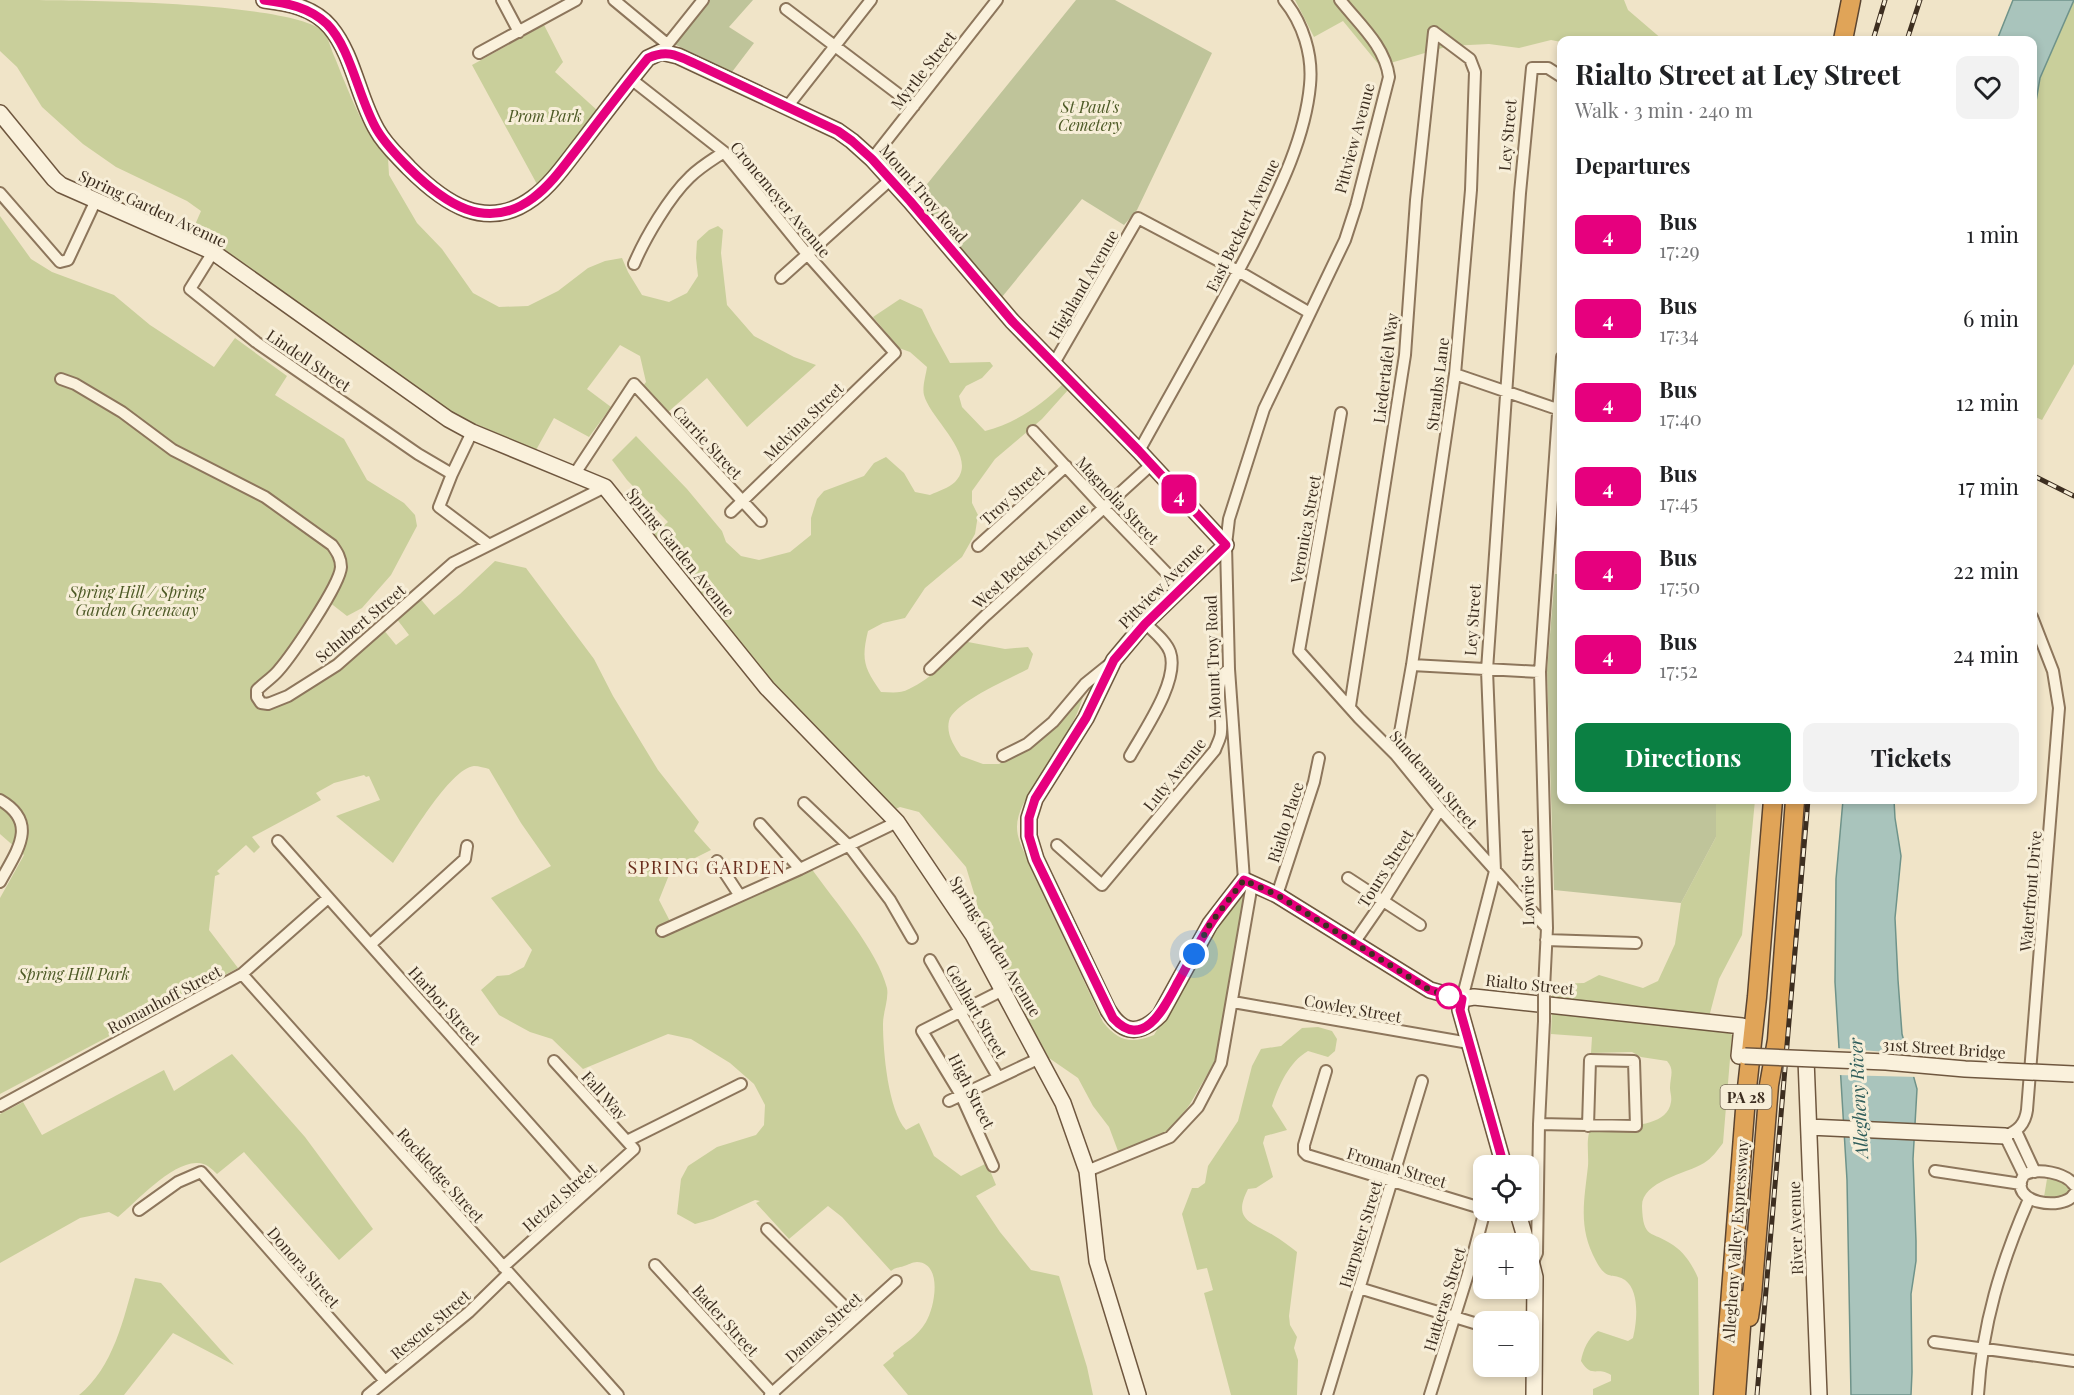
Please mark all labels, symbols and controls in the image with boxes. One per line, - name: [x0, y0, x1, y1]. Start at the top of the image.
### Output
- street label: Myrtle Street: [886, 26, 960, 114]
- text: Rialto Street at Ley Street: [1575, 55, 1901, 92]
- button: heart: [1956, 56, 2019, 119]
- street label: Pittview Avenue: [1329, 80, 1379, 196]
- park label: St Paul's Cemetery: [1058, 96, 1122, 135]
- text: Walk · 3 min · 240 m: [1575, 96, 1753, 123]
- street label: Ley Street: [1493, 98, 1521, 172]
- park label: Prom Park: [507, 105, 582, 126]
- street label: Cronemeyer Avenue: [726, 137, 836, 261]
- street label: Mount Troy Road: [876, 139, 972, 247]
- text: Departures: [1575, 150, 1690, 180]
- street label: East Beckert Avenue: [1201, 155, 1283, 295]
- street label: Spring Garden Avenue: [76, 165, 230, 251]
- text: Bus: [1659, 206, 1697, 236]
- text: 1 min: [1966, 219, 2019, 249]
- text: 4: [1602, 220, 1614, 248]
- street label: Highland Avenue: [1043, 226, 1123, 342]
- text: 17:29: [1659, 236, 1700, 263]
- text: Bus: [1659, 290, 1697, 320]
- text: 6 min: [1963, 303, 2019, 333]
- text: 4: [1602, 304, 1614, 332]
- street label: Liedertafel Way: [1368, 312, 1402, 424]
- text: 17:34: [1659, 320, 1699, 347]
- street label: Lindell Street: [263, 324, 355, 396]
- street label: Straubs Lane: [1421, 336, 1453, 432]
- text: Bus: [1659, 374, 1697, 404]
- street label: Melvina Street: [759, 377, 848, 464]
- text: 12 min: [1956, 387, 2019, 417]
- text: 4: [1602, 388, 1614, 416]
- street label: Carrie Street: [669, 401, 748, 483]
- text: 17:40: [1659, 404, 1702, 431]
- street label: Magnolia Street: [1072, 452, 1164, 549]
- text: Bus: [1659, 458, 1697, 488]
- street label: Troy Street: [975, 460, 1049, 530]
- text: 17 min: [1958, 471, 2019, 501]
- text: 4: [1602, 472, 1614, 500]
- street label: Veronica Street: [1285, 473, 1325, 586]
- line badge: 4: [1160, 474, 1198, 514]
- text: 4: [1173, 480, 1185, 508]
- street label: Spring Garden Avenue: [622, 483, 740, 621]
- text: 17:45: [1659, 488, 1698, 515]
- street label: West Beckert Avenue: [967, 497, 1092, 613]
- street label: Pittview Avenue: [1113, 537, 1209, 633]
- text: Bus: [1659, 542, 1697, 572]
- text: 22 min: [1953, 555, 2019, 585]
- text: 4: [1602, 556, 1614, 584]
- text: 17:50: [1659, 572, 1700, 599]
- street label: Schubert Street: [310, 579, 410, 667]
- park label: Spring Hill / Spring Garden Greenway: [68, 581, 207, 620]
- street label: Ley Street: [1459, 583, 1485, 657]
- street label: Mount Troy Road: [1199, 595, 1225, 719]
- text: Bus: [1659, 626, 1697, 656]
- text: 24 min: [1953, 639, 2019, 669]
- text: 4: [1602, 640, 1614, 668]
- text: 17:52: [1659, 656, 1698, 683]
- button: Directions: [1575, 723, 1791, 792]
- button: Tickets: [1803, 723, 2019, 792]
- street label: Sundeman Street: [1386, 725, 1483, 833]
- street label: Luty Avenue: [1138, 733, 1210, 815]
- street label: Rialto Place: [1262, 779, 1308, 865]
- street label: Tours Street: [1353, 825, 1418, 911]
- street label: Lowrie Street: [1516, 828, 1538, 926]
- street label: Waterfront Drive: [2014, 830, 2046, 953]
- district label: SPRING GARDEN: [627, 855, 787, 879]
- street label: Spring Garden Avenue: [946, 872, 1046, 1020]
- your location: [1179, 939, 1209, 969]
- street label: Romanhoff Street: [103, 960, 225, 1038]
- street label: Gebhart Street: [942, 960, 1013, 1062]
- street label: Harbor Street: [404, 961, 486, 1049]
- park label: Spring Hill Park: [17, 963, 130, 984]
- street label: Rialto Street: [1485, 969, 1576, 999]
- unlabelled marker: [1436, 983, 1462, 1009]
- street label: Cowley Street: [1303, 989, 1404, 1027]
- street label: 31st Street Bridge: [1882, 1033, 2006, 1063]
- water label: Allegheny River: [1843, 1036, 1873, 1161]
- street label: High Street: [944, 1050, 1000, 1132]
- street label: Fall Way: [577, 1066, 633, 1124]
- road number: PA 28: [1720, 1085, 1772, 1109]
- street label: Rockledge Street: [393, 1123, 489, 1227]
- street label: Allegheny Valley Expressway: [1717, 1139, 1753, 1344]
- street label: Froman Street: [1345, 1142, 1450, 1192]
- map controls: [1473, 1155, 1539, 1377]
- button: locate: [1473, 1155, 1539, 1221]
- street label: Hetzel Street: [517, 1158, 601, 1236]
- street label: Harpster Street: [1334, 1178, 1386, 1290]
- street label: River Avenue: [1783, 1181, 1807, 1275]
- street label: Donora Street: [263, 1222, 345, 1312]
- button: +: [1473, 1233, 1539, 1299]
- street label: Hatteras Street: [1418, 1244, 1470, 1354]
- street label: Bader Street: [688, 1280, 764, 1360]
- street label: Rescue Street: [386, 1284, 474, 1363]
- street label: Damas Street: [780, 1287, 866, 1367]
- button: −: [1473, 1311, 1539, 1377]

